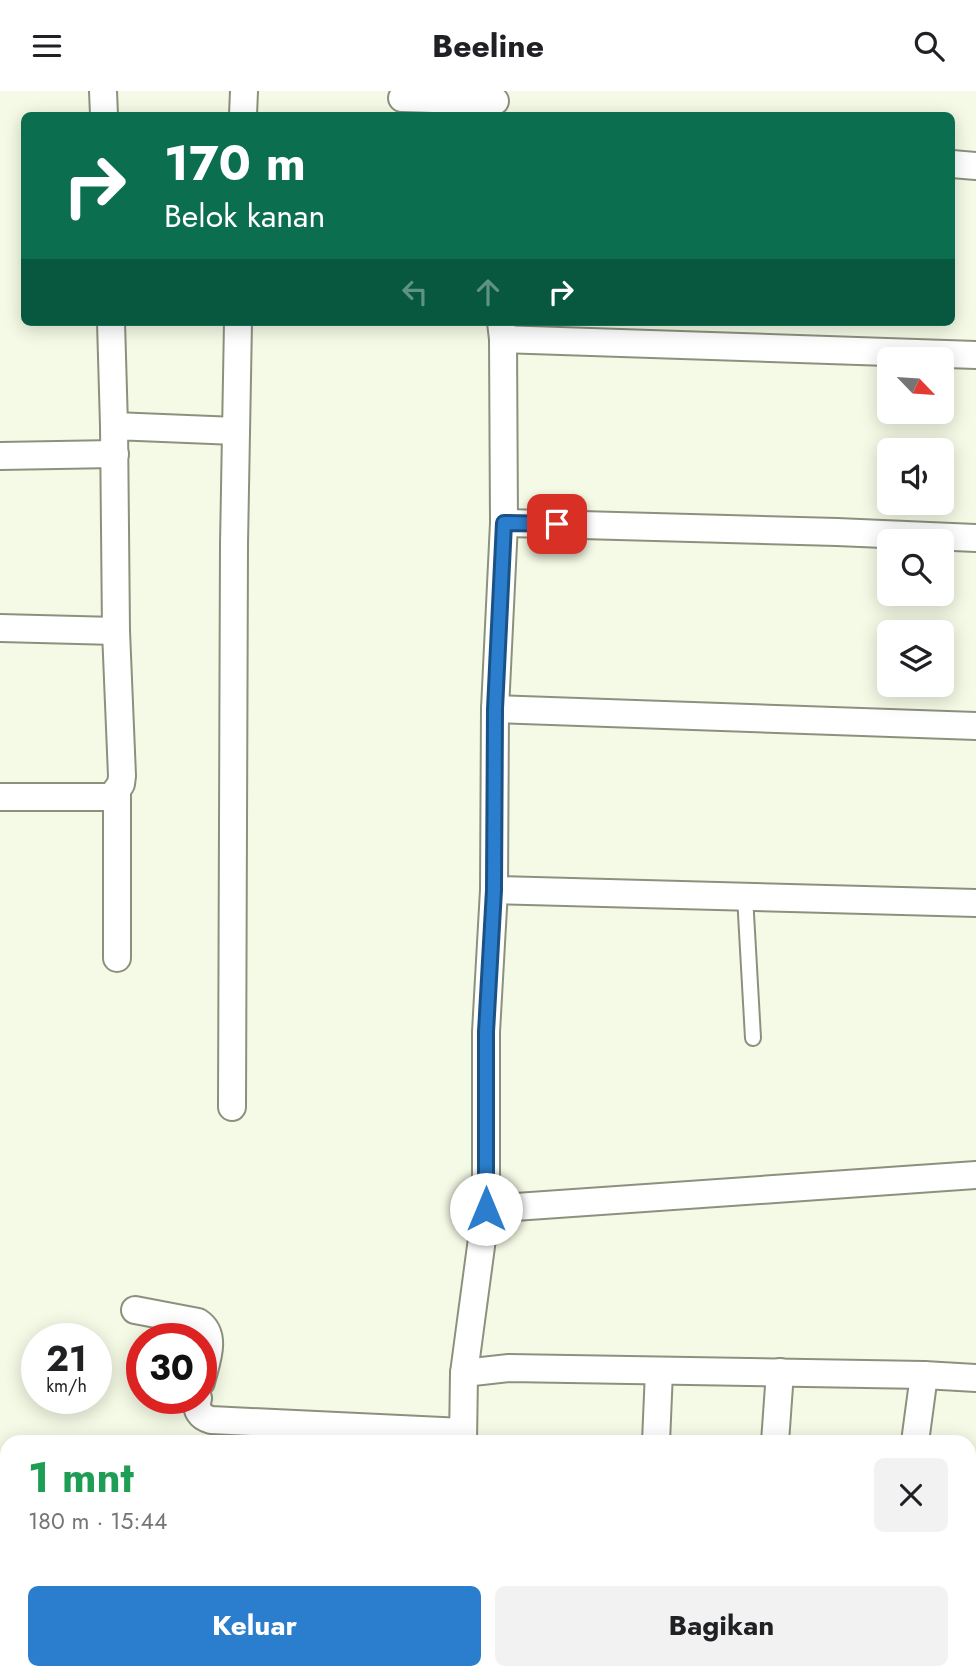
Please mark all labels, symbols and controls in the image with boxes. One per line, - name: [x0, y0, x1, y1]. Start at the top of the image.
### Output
- text: Beeline: [432, 23, 544, 69]
- icon: menu: [28, 27, 66, 65]
- icon: search: [910, 27, 948, 65]
- text: 170 m: [164, 128, 306, 198]
- icon: right: [49, 140, 140, 231]
- text: Belok kanan: [164, 193, 325, 239]
- icon: left: [396, 273, 434, 311]
- icon: ahead: [469, 273, 507, 311]
- icon: right: [542, 273, 580, 311]
- north arrow: [877, 347, 954, 423]
- map controls: [877, 347, 954, 697]
- button: sound: [877, 438, 954, 515]
- pin: [527, 494, 587, 554]
- icon: arrive: [538, 505, 576, 543]
- button: search: [877, 529, 954, 606]
- button: layers: [877, 620, 954, 697]
- position arrow: [449, 1172, 523, 1246]
- speed limit sign: 30: [126, 1323, 217, 1414]
- text: 21: [46, 1334, 87, 1384]
- text: km/h: [46, 1373, 87, 1399]
- text: 1 mnt: [28, 1447, 134, 1508]
- button: close: [874, 1458, 948, 1532]
- text: 180 m · 15:44: [28, 1504, 167, 1538]
- button: Keluar: [28, 1586, 481, 1666]
- button: Bagikan: [495, 1586, 948, 1666]

